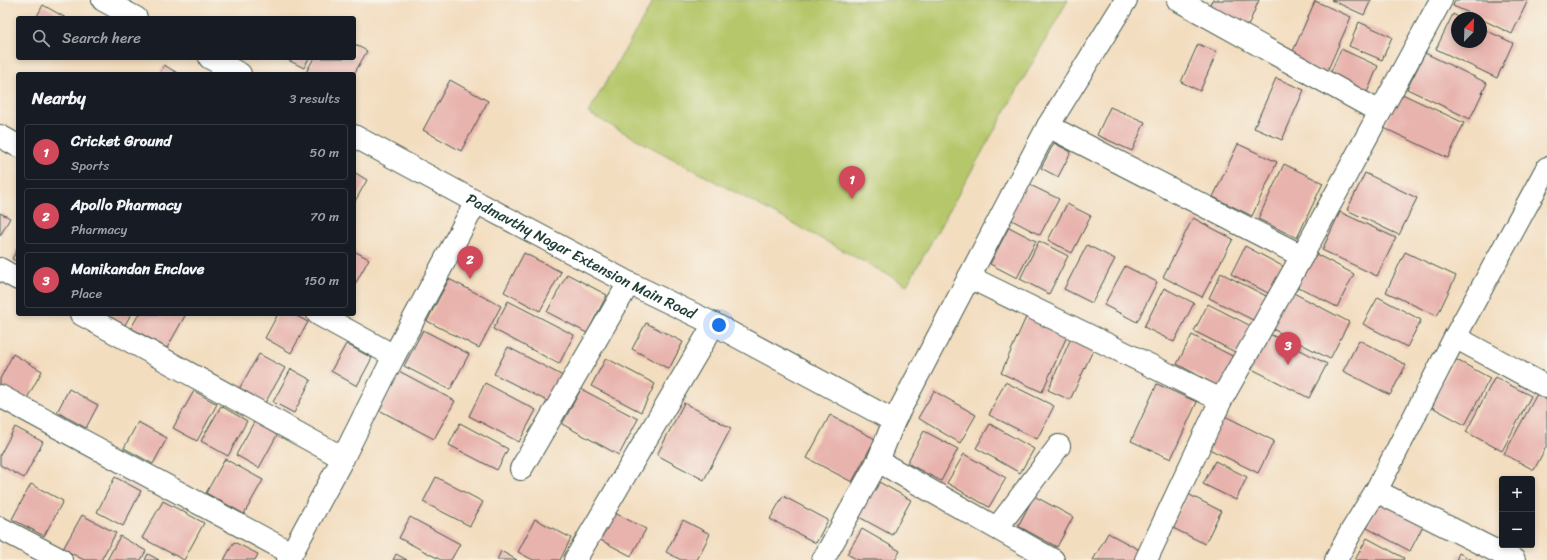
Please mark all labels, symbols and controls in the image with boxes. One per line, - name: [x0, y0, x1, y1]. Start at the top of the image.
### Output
- north arrow: [1451, 12, 1487, 48]
- search box: [16, 16, 356, 60]
- text: Search here: [62, 25, 141, 51]
- icon: search: [30, 27, 52, 49]
- text: Nearby: [32, 83, 86, 113]
- text: 3 results: [289, 87, 340, 110]
- text: Cricket Ground: [71, 128, 171, 154]
- text: 1: [43, 141, 49, 164]
- text: 50 m: [309, 141, 339, 164]
- text: Sports: [71, 154, 109, 177]
- pin: 1: [839, 166, 865, 199]
- street label: Padmavthy Nagar Extension Main Road: [461, 186, 701, 327]
- text: Apollo Pharmacy: [71, 192, 181, 218]
- text: 2: [42, 205, 50, 228]
- text: 70 m: [310, 205, 339, 228]
- text: Pharmacy: [71, 218, 127, 241]
- pin: 2: [457, 246, 483, 279]
- text: Manikandan Enclave: [71, 256, 205, 282]
- text: 3: [42, 269, 50, 292]
- text: 150 m: [304, 269, 339, 292]
- text: Place: [71, 282, 102, 305]
- your location: [709, 315, 729, 335]
- pin: 3: [1275, 332, 1301, 365]
- map controls: [1499, 476, 1535, 548]
- button: +: [1499, 476, 1535, 512]
- button: −: [1499, 512, 1535, 548]

